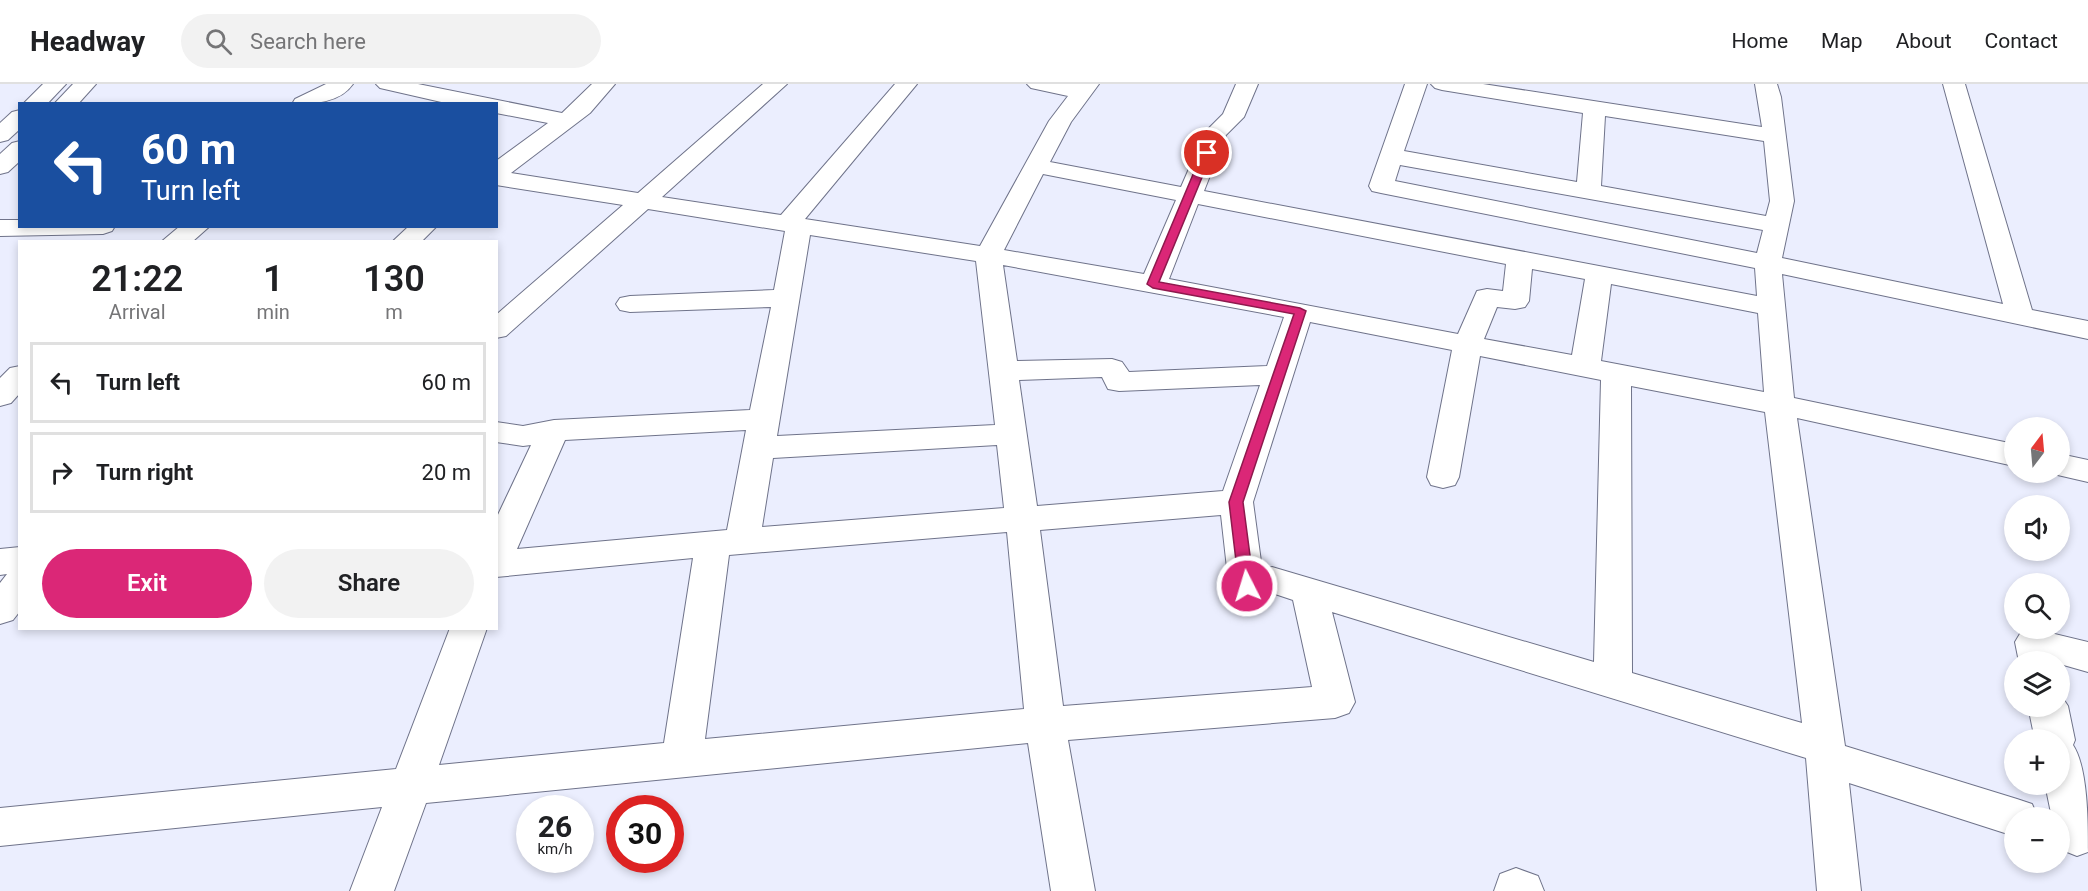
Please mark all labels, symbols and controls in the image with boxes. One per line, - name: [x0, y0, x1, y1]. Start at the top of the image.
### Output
- search box: [181, 14, 601, 68]
- text: Headway: [30, 25, 145, 58]
- icon: search: [202, 25, 235, 58]
- text: Search here: [250, 29, 366, 54]
- text: Home: [1732, 29, 1788, 53]
- text: Map: [1821, 29, 1863, 53]
- text: About: [1896, 29, 1952, 53]
- text: Contact: [1985, 29, 2058, 53]
- text: 60 m: [141, 125, 236, 174]
- icon: left: [42, 126, 120, 204]
- pin: [1181, 127, 1232, 178]
- icon: arrive: [1190, 136, 1223, 169]
- text: Turn left: [141, 175, 241, 207]
- text: 21:22: [91, 258, 183, 300]
- text: 1: [263, 258, 283, 300]
- text: 130: [363, 258, 425, 300]
- text: Arrival: [109, 300, 166, 324]
- text: min: [256, 300, 290, 324]
- text: m: [385, 300, 403, 324]
- icon: left: [45, 366, 78, 399]
- text: Turn left: [96, 370, 180, 395]
- text: 60 m: [422, 370, 471, 395]
- north arrow: [2004, 417, 2070, 483]
- map controls: [2004, 417, 2070, 873]
- icon: right: [45, 456, 78, 489]
- text: Turn right: [96, 460, 193, 485]
- text: 20 m: [422, 460, 471, 485]
- button: sound: [2004, 495, 2070, 561]
- button: Exit: [42, 549, 252, 618]
- button: Share: [264, 549, 474, 618]
- position arrow: [1215, 554, 1279, 618]
- button: search: [2004, 573, 2070, 639]
- button: layers: [2004, 651, 2070, 717]
- button: +: [2004, 729, 2070, 795]
- speed limit sign: 30: [606, 795, 684, 873]
- button: −: [2004, 807, 2070, 873]
- text: 26: [538, 809, 572, 844]
- text: km/h: [537, 840, 573, 858]

